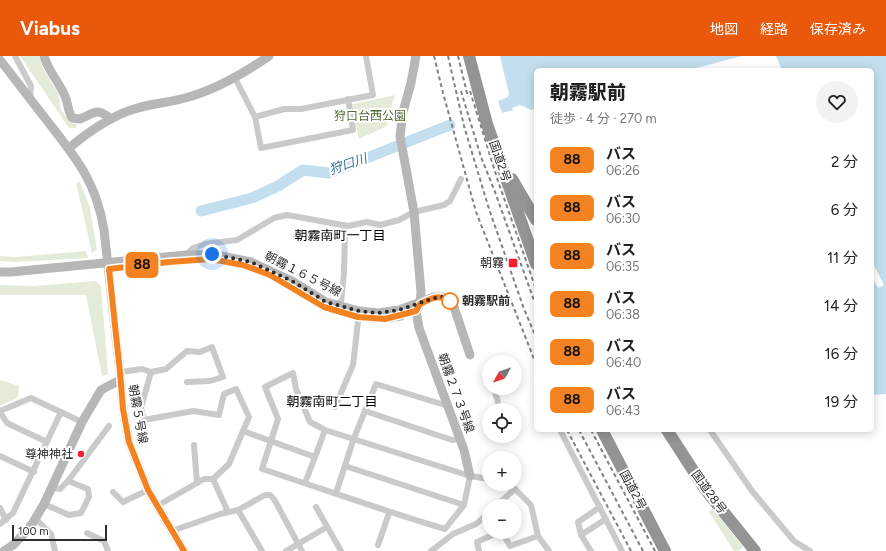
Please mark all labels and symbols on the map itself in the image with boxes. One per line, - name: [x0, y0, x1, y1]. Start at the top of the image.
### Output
- park label: 狩口台西公園: [334, 109, 406, 123]
- street label: 国道2号: [486, 139, 514, 183]
- water label: 狩口川: [327, 150, 371, 177]
- district label: 朝霧南町一丁目: [294, 228, 386, 243]
- your location: [202, 244, 222, 264]
- street label: 朝霧１６５号線: [262, 249, 344, 299]
- line badge: 88: [124, 252, 160, 278]
- place label: 朝霧: [480, 256, 504, 270]
- marker: 朝霧: [507, 257, 519, 269]
- marker: 朝霧駅前: [441, 292, 459, 310]
- place label: 朝霧駅前: [462, 294, 510, 308]
- street label: 朝霧２７３号線: [435, 351, 477, 435]
- north arrow: [482, 355, 522, 395]
- street label: 朝霧５号線: [126, 383, 150, 445]
- district label: 朝霧南町二丁目: [286, 394, 378, 409]
- place label: 尊神神社: [25, 447, 73, 461]
- marker: 尊神神社: [76, 449, 86, 459]
- street label: 国道2号: [617, 468, 649, 512]
- street label: 国道28号: [689, 468, 729, 516]
- scale bar: [12, 523, 107, 542]

